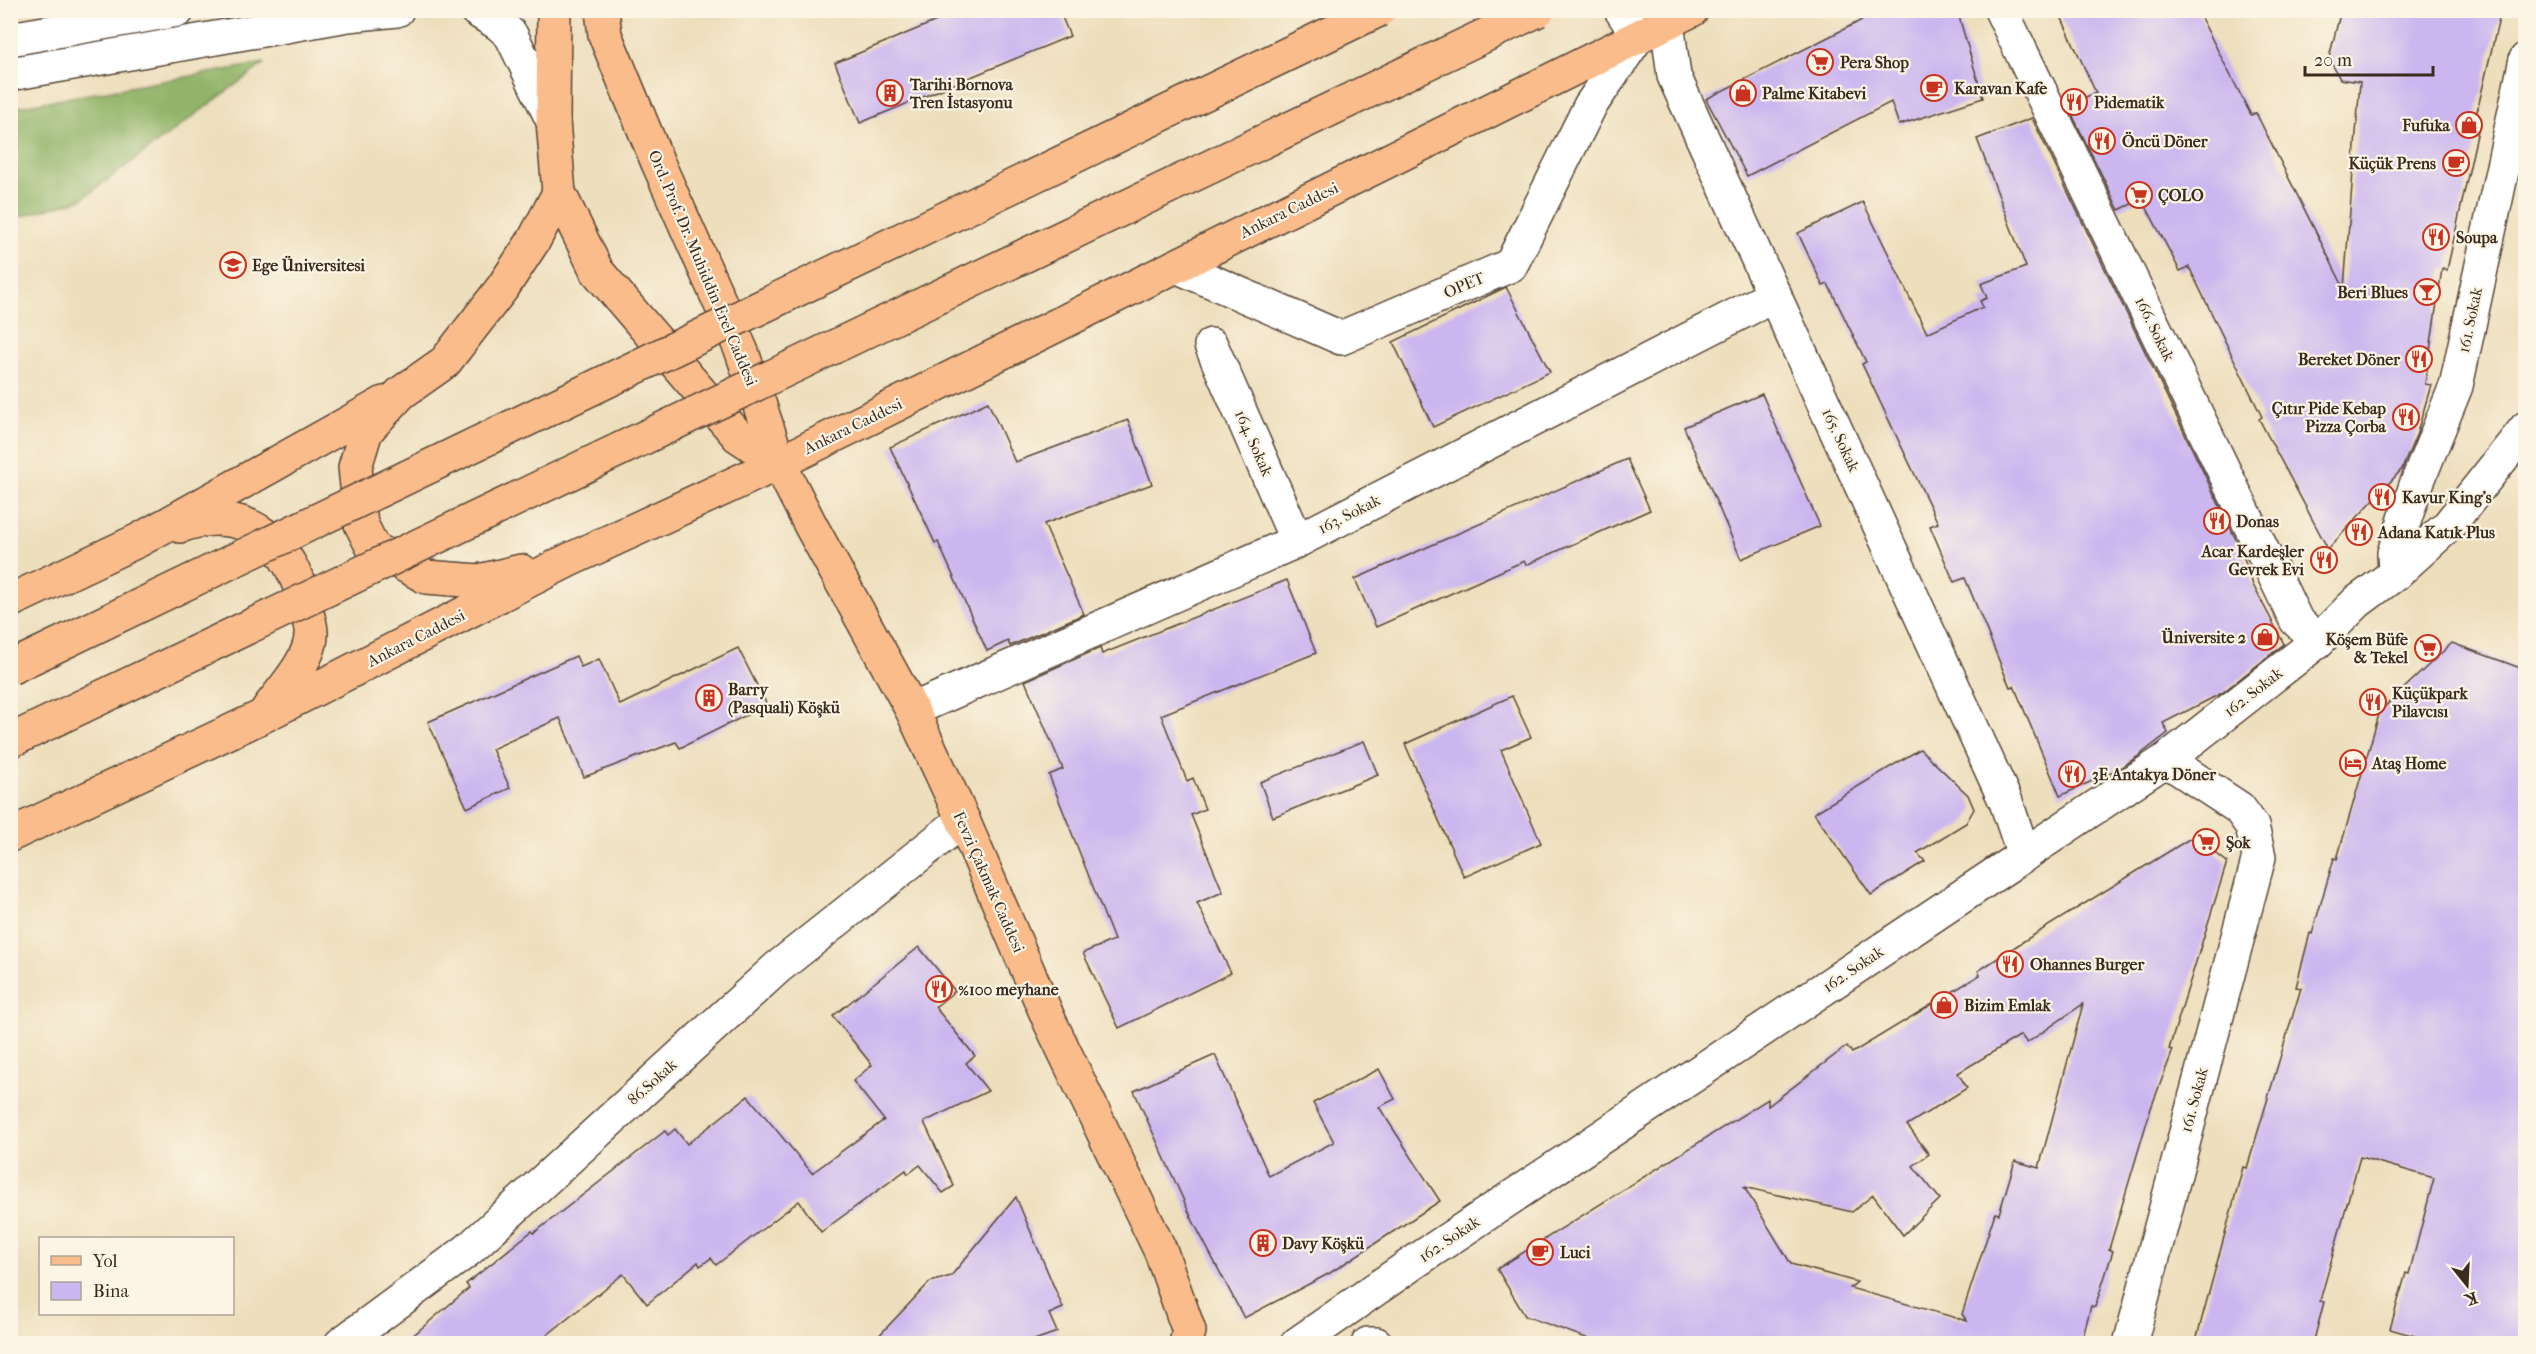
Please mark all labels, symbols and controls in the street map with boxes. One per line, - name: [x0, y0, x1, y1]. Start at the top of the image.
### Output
- scale bar: [2305, 39, 2432, 77]
- supermarket icon: Pera Shop: [1805, 47, 1835, 77]
- text: 20 m: [2314, 50, 2352, 71]
- place label: Pera Shop: [1840, 53, 1909, 73]
- cafe icon: Karavan Kafe: [1919, 73, 1949, 103]
- place label: Tarihi Bornova Tren İstasyonu: [909, 75, 1014, 113]
- building icon: Tarihi Bornova Tren İstasyonu: [875, 78, 905, 108]
- shop icon: Palme Kitabevi: [1728, 78, 1758, 108]
- place label: Karavan Kafe: [1954, 79, 2047, 98]
- place label: Palme Kitabevi: [1762, 84, 1866, 103]
- restaurant icon: Pidematik: [2059, 87, 2089, 117]
- place label: Pidematik: [2094, 93, 2165, 112]
- shop icon: Fufuka: [2454, 110, 2484, 140]
- place label: Fufuka: [2401, 116, 2451, 135]
- restaurant icon: Öncü Döner: [2087, 126, 2117, 156]
- place label: Öncü Döner: [2122, 131, 2209, 151]
- street label: Ord. Prof. Dr. Muhiddin Erel Caddesi: [645, 147, 762, 389]
- cafe icon: Küçük Prens: [2441, 148, 2471, 178]
- place label: Küçük Prens: [2348, 154, 2436, 174]
- street label: Ankara Caddesi: [1236, 178, 1342, 242]
- supermarket icon: ÇOLO: [2124, 180, 2154, 210]
- place label: ÇOLO: [2158, 186, 2204, 206]
- restaurant icon: Soupa: [2421, 222, 2451, 252]
- place label: Soupa: [2456, 228, 2498, 248]
- school or university icon: Ege Üniversitesi: [218, 250, 248, 280]
- place label: Ege Üniversitesi: [252, 255, 365, 276]
- street label: OPET: [1441, 268, 1488, 302]
- bar icon: Beri Blues: [2412, 277, 2442, 307]
- place label: Beri Blues: [2337, 283, 2408, 302]
- street label: 161. Sokak: [2454, 285, 2486, 355]
- street label: 166. Sokak: [2131, 294, 2179, 365]
- restaurant icon: Bereket Döner: [2404, 344, 2434, 374]
- place label: Bereket Döner: [2298, 350, 2401, 369]
- street label: Ankara Caddesi: [800, 394, 906, 458]
- place label: Çıtır Pide Kebap Pizza Çorba: [2272, 399, 2387, 437]
- restaurant icon: Çıtır Pide Kebap Pizza Çorba: [2391, 402, 2421, 432]
- street label: 165. Sokak: [1818, 405, 1864, 475]
- street label: 164. Sokak: [1231, 407, 1277, 480]
- restaurant icon: Kavur King's: [2367, 482, 2397, 512]
- place label: Kavur King's: [2402, 488, 2492, 508]
- street label: 163. Sokak: [1315, 490, 1384, 538]
- restaurant icon: Donas: [2202, 506, 2232, 536]
- place label: Donas: [2236, 512, 2279, 531]
- restaurant icon: Adana Katık Plus: [2344, 517, 2374, 547]
- place label: Adana Katık Plus: [2377, 523, 2495, 542]
- place label: Acar Kardeşler Gevrek Evi: [2201, 542, 2305, 579]
- restaurant icon: Acar Kardeşler Gevrek Evi: [2309, 545, 2339, 575]
- street label: Ankara Caddesi: [363, 605, 468, 671]
- shop icon: Üniversite 2: [2250, 622, 2280, 652]
- place label: Üniversite 2: [2161, 627, 2246, 647]
- place label: Köşem Büfe & Tekel: [2326, 630, 2409, 667]
- supermarket icon: Köşem Büfe & Tekel: [2413, 633, 2443, 663]
- street label: 162. Sokak: [2220, 663, 2287, 721]
- place label: Barry (Pasquali) Köşkü: [728, 680, 841, 718]
- building icon: Barry (Pasquali) Köşkü: [694, 683, 724, 713]
- place label: Küçükpark Pilavcısı: [2392, 684, 2468, 721]
- restaurant icon: Küçükpark Pilavcısı: [2358, 687, 2388, 717]
- hotel icon: Ataş Home: [2338, 748, 2368, 778]
- place label: Ataş Home: [2371, 754, 2446, 774]
- restaurant icon: 3E Antakya Döner: [2057, 759, 2087, 789]
- place label: 3E Antakya Döner: [2092, 765, 2217, 785]
- street label: Fevzi Çakmak Caddesi: [948, 808, 1029, 956]
- supermarket icon: Şok: [2191, 827, 2221, 857]
- place label: Şok: [2226, 833, 2251, 853]
- street label: 162. Sokak: [1819, 941, 1888, 996]
- restaurant icon: Ohannes Burger: [1995, 949, 2025, 979]
- place label: Ohannes Burger: [2030, 955, 2145, 975]
- restaurant icon: %100 meyhane: [924, 974, 954, 1004]
- place label: %100 meyhane: [958, 980, 1059, 1000]
- shop icon: Bizim Emlak: [1929, 990, 1959, 1020]
- place label: Bizim Emlak: [1964, 996, 2052, 1015]
- street label: 86.Sokak: [623, 1054, 681, 1109]
- street label: 161. Sokak: [2176, 1065, 2212, 1135]
- street label: 162. Sokak: [1415, 1211, 1484, 1266]
- building icon: Davy Köşkü: [1248, 1228, 1278, 1258]
- place label: Davy Köşkü: [1282, 1234, 1365, 1254]
- legend: [39, 1237, 234, 1315]
- cafe icon: Luci: [1525, 1237, 1555, 1267]
- place label: Luci: [1560, 1243, 1591, 1262]
- text: Yol: [92, 1251, 118, 1272]
- north arrow: [2437, 1255, 2497, 1315]
- text: Bina: [93, 1281, 129, 1302]
- text: K: [2462, 1288, 2480, 1310]

